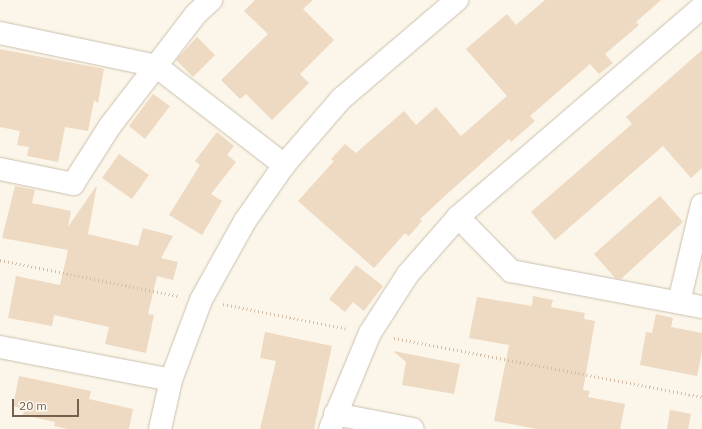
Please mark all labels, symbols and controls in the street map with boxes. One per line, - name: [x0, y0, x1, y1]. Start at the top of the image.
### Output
- scale bar: [14, 391, 81, 417]
- text: 20 m: [19, 398, 47, 413]

